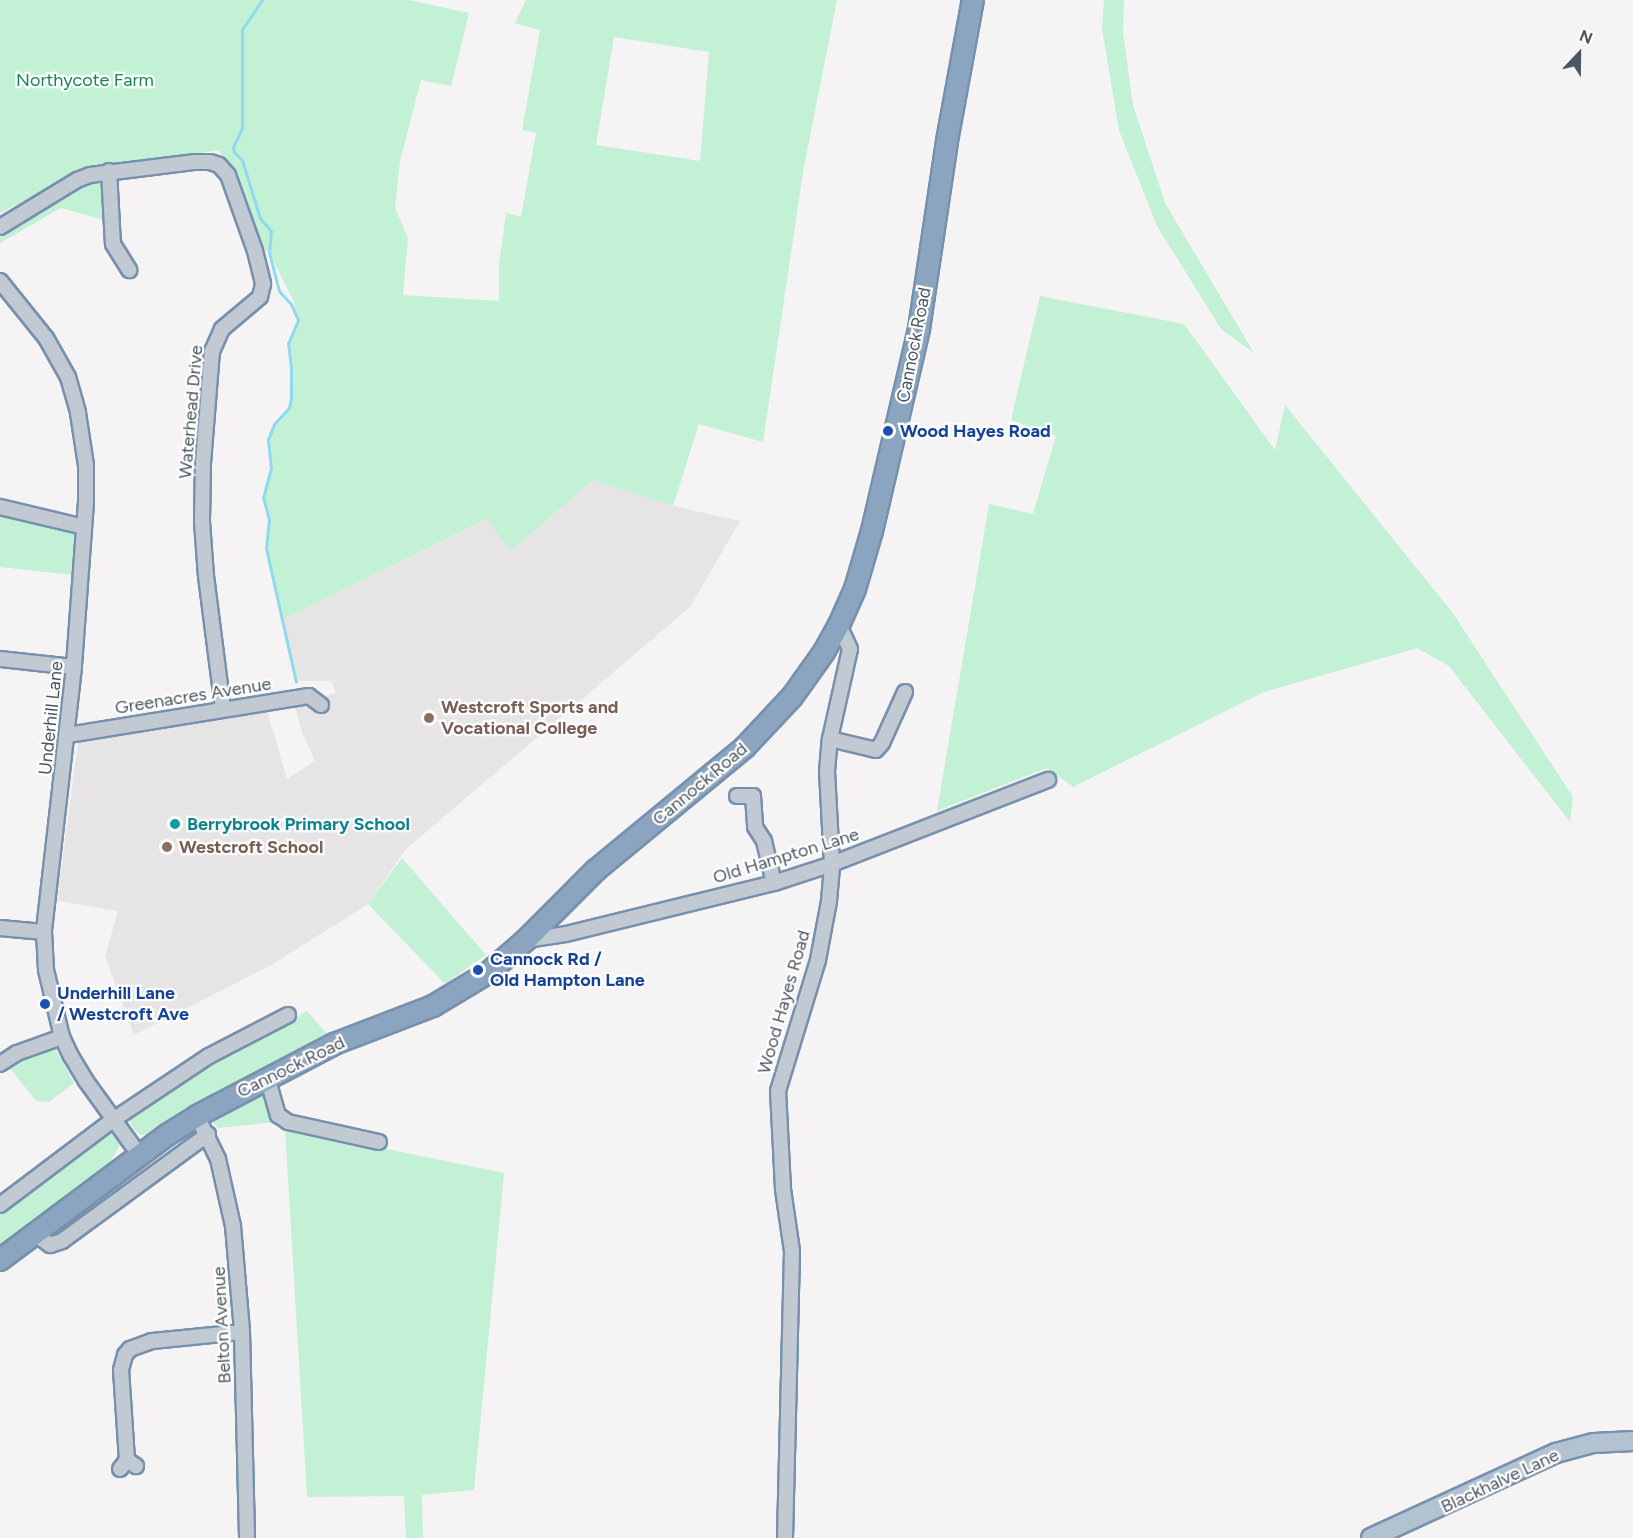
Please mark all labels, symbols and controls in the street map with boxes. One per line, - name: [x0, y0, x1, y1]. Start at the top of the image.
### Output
- north arrow: [1549, 24, 1609, 84]
- text: N: [1577, 26, 1595, 48]
- park label: Northycote Farm: [16, 69, 154, 91]
- street label: Cannock Road: [892, 285, 936, 405]
- street label: Waterhead Drive: [174, 344, 208, 480]
- place label: Wood Hayes Road: [900, 420, 1051, 442]
- marker: Wood Hayes Road: [881, 424, 895, 438]
- street label: Underhill Lane: [34, 660, 68, 776]
- street label: Greenacres Avenue: [113, 673, 273, 719]
- place label: Westcroft Sports and Vocational College: [441, 697, 619, 740]
- marker: Westcroft Sports and Vocational College: [422, 711, 436, 725]
- street label: Cannock Road: [648, 738, 752, 830]
- place label: Berrybrook Primary School: [187, 813, 410, 835]
- marker: Berrybrook Primary School: [168, 817, 182, 831]
- street label: Old Hampton Lane: [710, 823, 862, 889]
- place label: Westcroft School: [179, 836, 323, 858]
- marker: Westcroft School: [160, 840, 174, 854]
- street label: Wood Hayes Road: [753, 928, 815, 1076]
- place label: Cannock Rd / Old Hampton Lane: [490, 949, 645, 992]
- marker: Cannock Rd / Old Hampton Lane: [471, 963, 485, 977]
- place label: Underhill Lane / Westcroft Ave: [57, 983, 189, 1026]
- marker: Underhill Lane / Westcroft Ave: [38, 997, 52, 1011]
- street label: Cannock Road: [234, 1032, 348, 1102]
- street label: Belton Avenue: [208, 1266, 236, 1384]
- street label: Blackhalve Lane: [1438, 1444, 1562, 1518]

